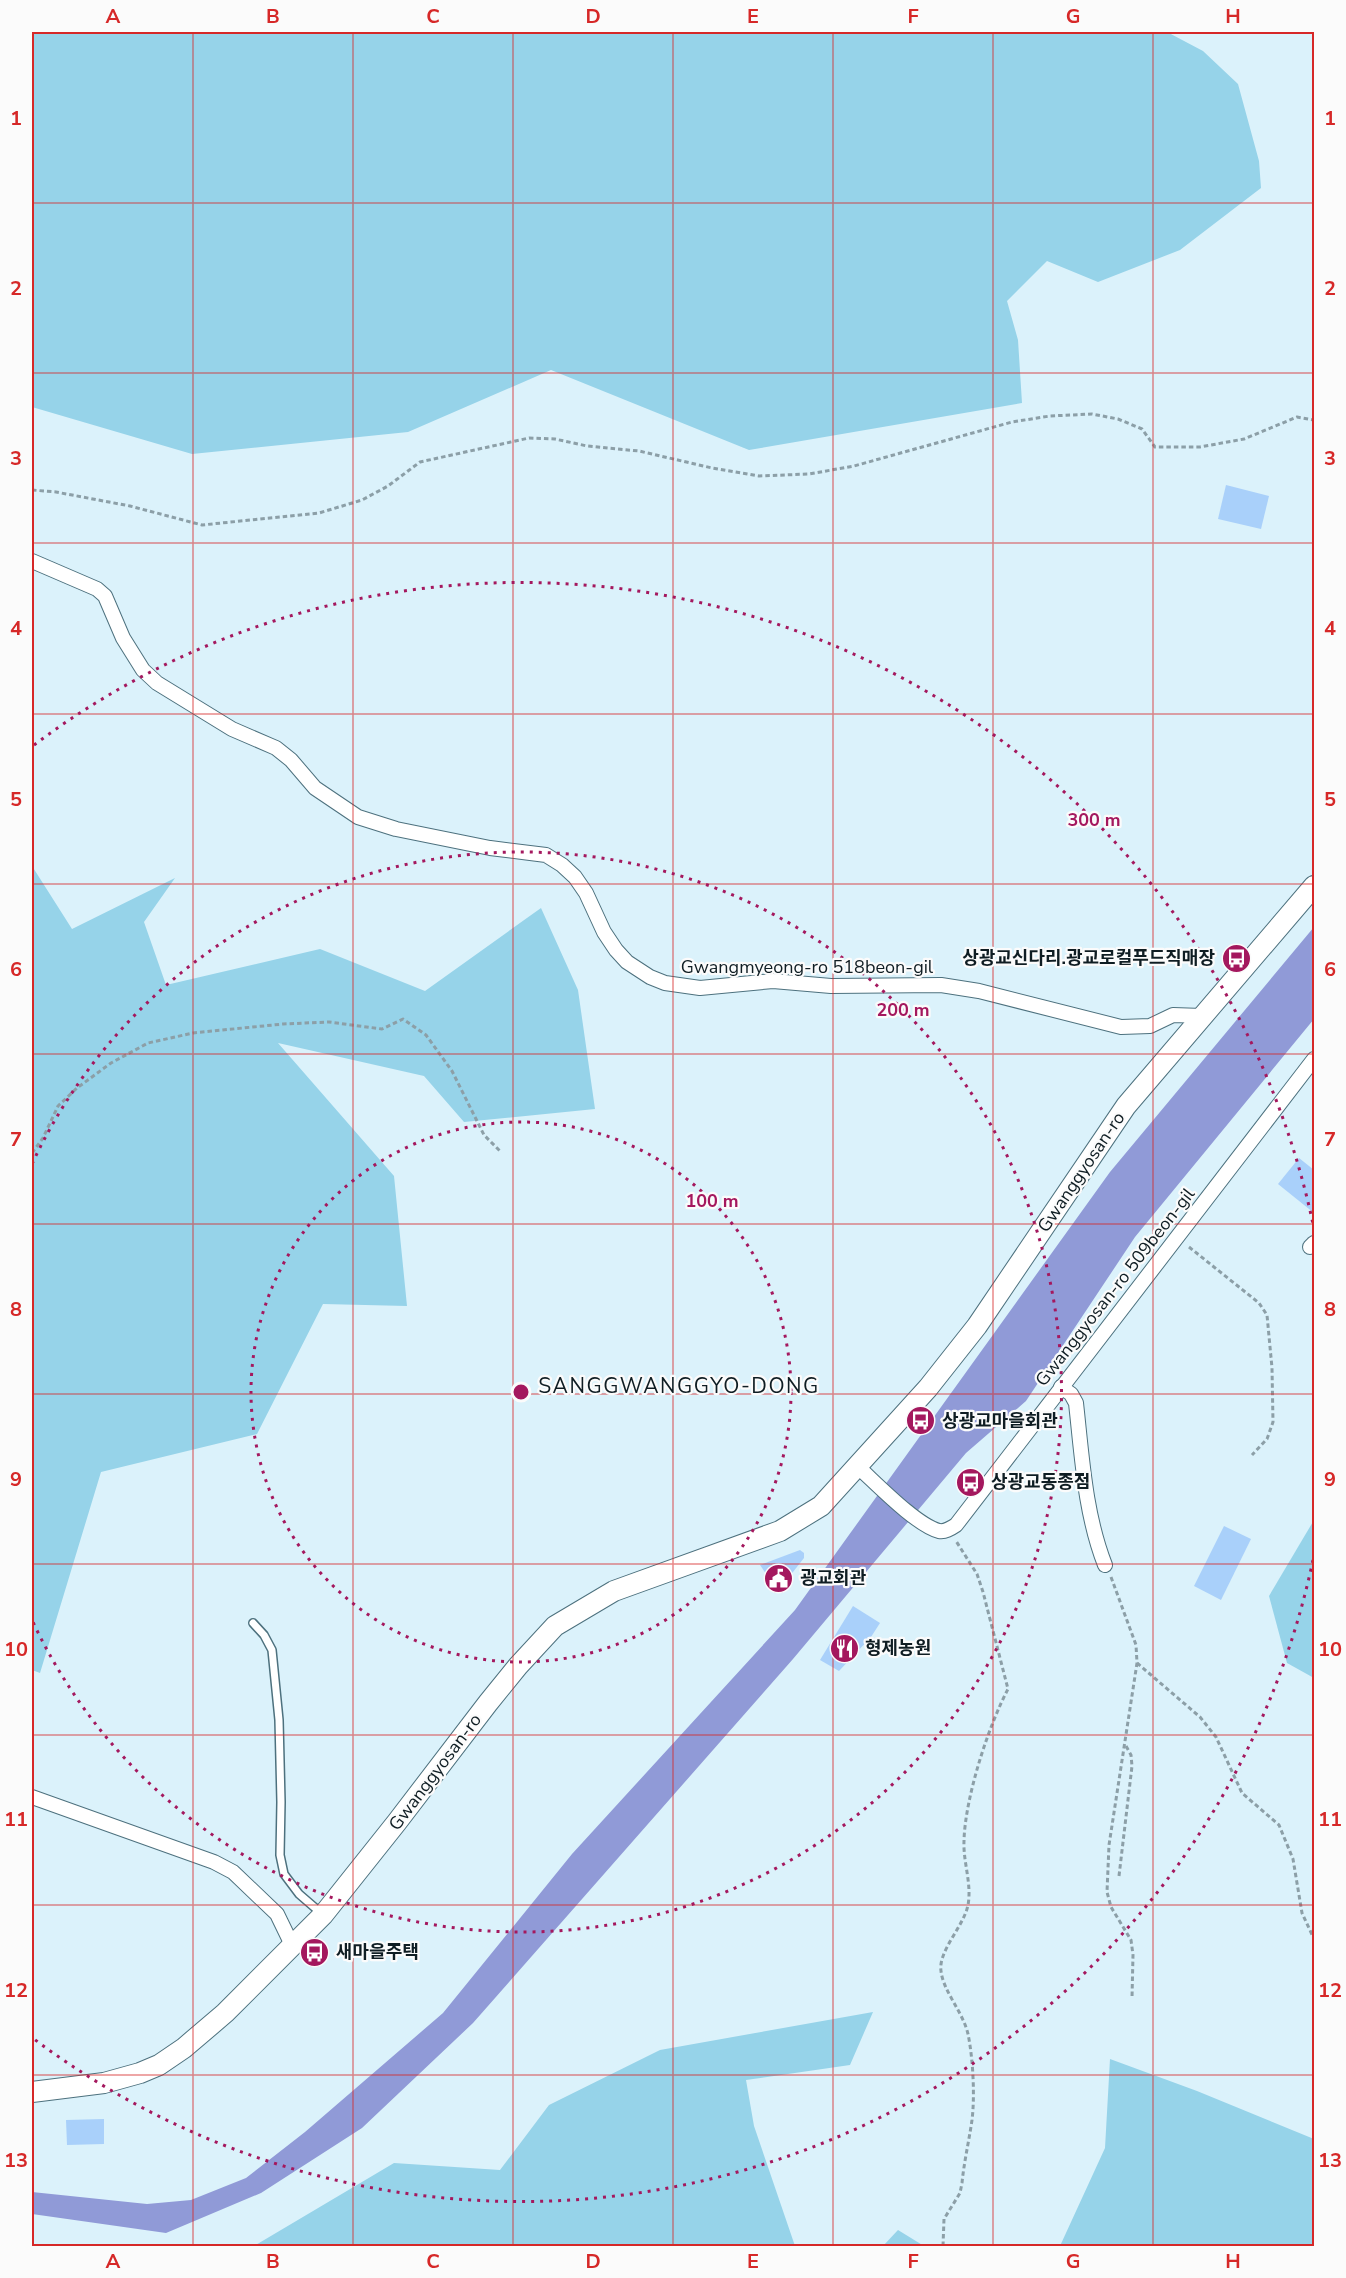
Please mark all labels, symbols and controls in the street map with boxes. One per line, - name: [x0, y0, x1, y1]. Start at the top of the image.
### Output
- text: A: [106, 3, 121, 30]
- text: B: [266, 3, 280, 30]
- text: C: [426, 3, 440, 30]
- text: D: [585, 3, 601, 30]
- text: E: [747, 3, 759, 30]
- text: F: [907, 3, 919, 30]
- text: G: [1066, 3, 1080, 30]
- text: H: [1225, 3, 1241, 30]
- text: 1: [10, 105, 22, 132]
- text: 1: [1324, 105, 1336, 132]
- text: 2: [10, 275, 22, 302]
- text: 2: [1324, 275, 1336, 302]
- text: 3: [10, 445, 22, 472]
- text: 3: [1324, 445, 1336, 472]
- text: 4: [10, 615, 22, 642]
- text: 4: [1324, 615, 1336, 642]
- text: 5: [10, 786, 22, 813]
- text: 5: [1324, 786, 1336, 813]
- text: 300 m: [1067, 808, 1121, 832]
- bus stop icon: 상광교신다리.광교로컬푸드직매장: [1220, 942, 1252, 974]
- place label: 상광교신다리.광교로컬푸드직매장: [962, 946, 1215, 970]
- street label: Gwangmyeong-ro 518beon-gil: [681, 955, 934, 979]
- text: 6: [10, 956, 22, 983]
- text: 6: [1324, 956, 1336, 983]
- text: 200 m: [876, 998, 930, 1022]
- street label: Gwanggyosan-ro: [1032, 1107, 1130, 1237]
- text: 7: [10, 1126, 22, 1153]
- text: 7: [1324, 1126, 1336, 1153]
- street label: Gwanggyosan-ro 509beon-gil: [1030, 1182, 1200, 1391]
- text: 100 m: [685, 1189, 739, 1213]
- text: 8: [10, 1296, 22, 1323]
- text: 8: [1324, 1296, 1336, 1323]
- district label: SANGGWANGGYO-DONG: [538, 1372, 820, 1400]
- centre of rings: [511, 1382, 531, 1402]
- bus stop icon: 상광교마을회관: [905, 1405, 937, 1437]
- place label: 상광교마을회관: [942, 1409, 1058, 1433]
- text: 9: [10, 1466, 22, 1493]
- bus stop icon: 상광교동종점: [954, 1466, 986, 1498]
- text: 9: [1324, 1466, 1336, 1493]
- place label: 상광교동종점: [991, 1470, 1090, 1494]
- public building icon: 광교회관: [763, 1562, 795, 1594]
- place label: 광교회관: [800, 1566, 867, 1590]
- restaurant icon: 형제농원: [828, 1632, 860, 1664]
- text: 10: [4, 1636, 28, 1663]
- place label: 형제농원: [865, 1636, 931, 1660]
- text: 10: [1318, 1636, 1342, 1663]
- street label: Gwanggyosan-ro: [383, 1709, 487, 1835]
- text: 11: [4, 1806, 28, 1833]
- text: 11: [1318, 1806, 1342, 1833]
- bus stop icon: 새마을주택: [299, 1936, 331, 1968]
- place label: 새마을주택: [336, 1940, 419, 1964]
- text: 12: [4, 1977, 28, 2004]
- text: 12: [1318, 1977, 1342, 2004]
- text: 13: [4, 2147, 28, 2174]
- text: 13: [1318, 2147, 1342, 2174]
- text: A: [106, 2248, 121, 2275]
- text: B: [266, 2248, 280, 2275]
- text: C: [426, 2248, 440, 2275]
- text: D: [585, 2248, 601, 2275]
- text: E: [747, 2248, 759, 2275]
- text: F: [907, 2248, 919, 2275]
- text: G: [1066, 2248, 1080, 2275]
- text: H: [1225, 2248, 1241, 2275]

